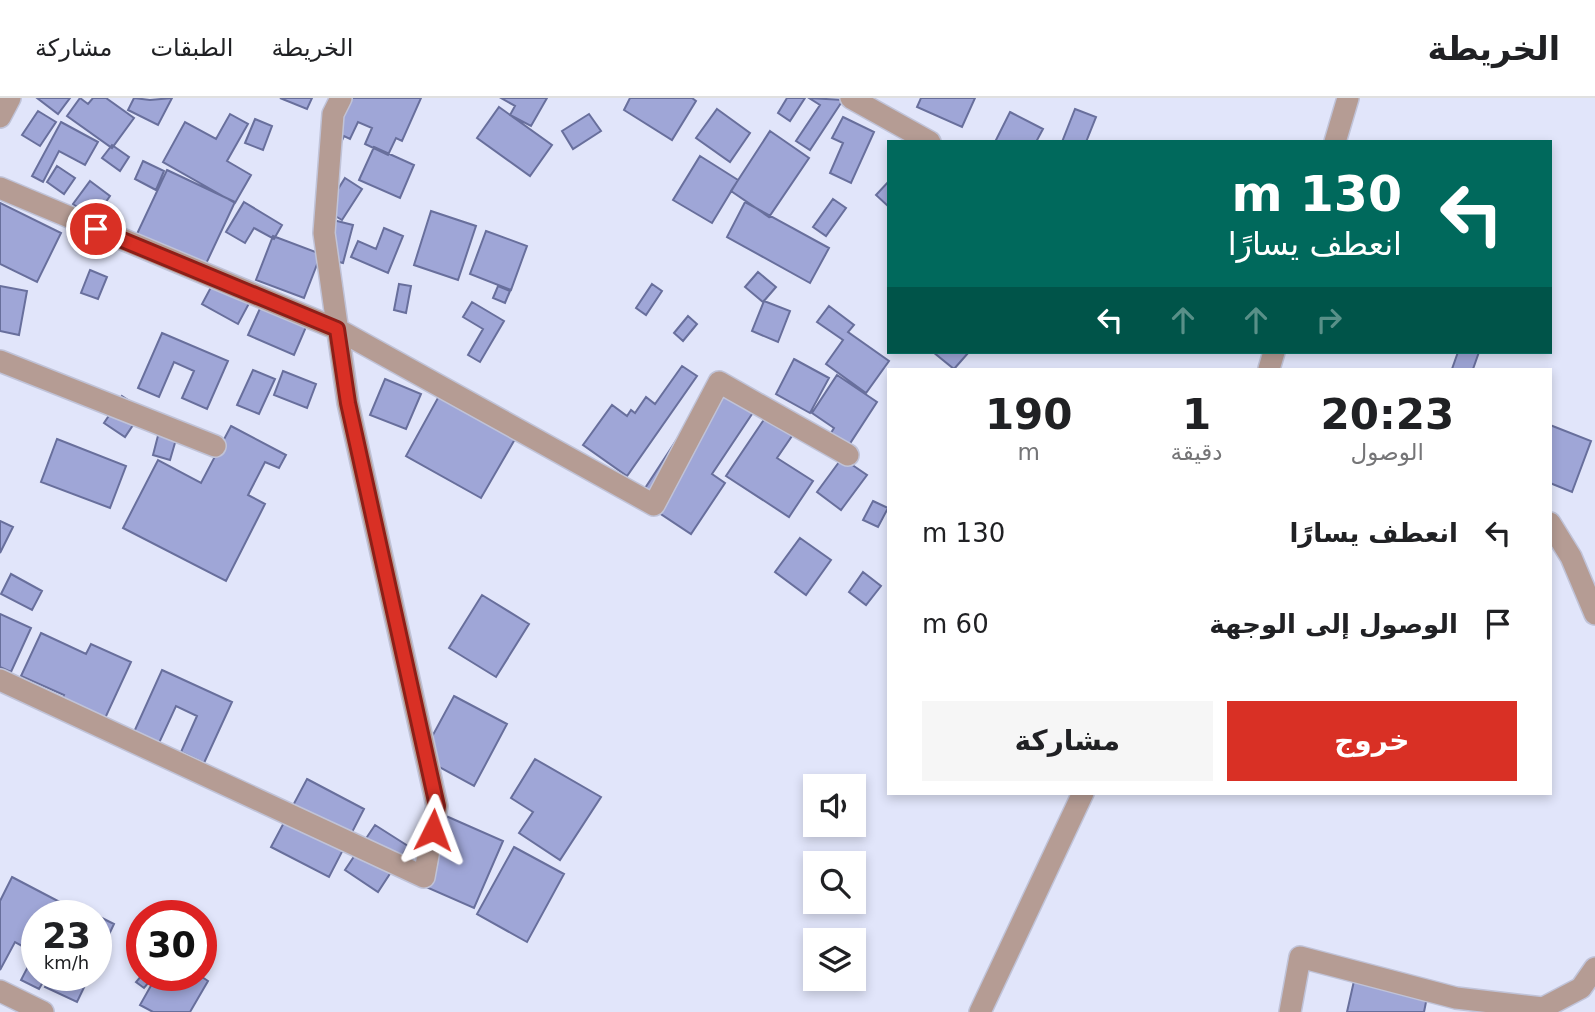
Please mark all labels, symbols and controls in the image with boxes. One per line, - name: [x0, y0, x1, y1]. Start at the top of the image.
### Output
- text: الخريطة: [1427, 29, 1560, 68]
- text: مشاركة: [35, 34, 112, 62]
- text: الطبقات: [150, 34, 233, 62]
- text: الخريطة: [271, 34, 353, 62]
- text: 130 m: [1232, 166, 1402, 223]
- icon: left: [1426, 168, 1517, 259]
- pin: [66, 199, 126, 259]
- icon: arrive: [77, 210, 115, 248]
- text: انعطف يسارًا: [1228, 225, 1402, 263]
- icon: left: [1091, 301, 1129, 339]
- icon: ahead: [1164, 301, 1202, 339]
- icon: ahead: [1237, 301, 1275, 339]
- icon: right: [1310, 301, 1348, 339]
- text: 190: [985, 390, 1073, 439]
- text: 1: [1182, 390, 1211, 439]
- text: 20:23: [1320, 390, 1454, 439]
- text: m: [1018, 439, 1040, 465]
- text: دقيقة: [1170, 439, 1223, 465]
- text: الوصول: [1351, 439, 1424, 465]
- icon: left: [1479, 514, 1517, 552]
- text: 130 m: [922, 518, 1005, 548]
- text: انعطف يسارًا: [1289, 518, 1458, 548]
- icon: arrive: [1479, 605, 1517, 643]
- text: 60 m: [922, 609, 989, 639]
- text: الوصول إلى الوجهة: [1209, 609, 1458, 639]
- button: مشاركة: [922, 701, 1213, 781]
- button: خروج: [1227, 701, 1517, 781]
- map controls: [803, 774, 866, 991]
- button: sound: [803, 774, 866, 837]
- position arrow: [396, 793, 470, 867]
- button: search: [803, 851, 866, 914]
- speed limit sign: 30: [126, 900, 217, 991]
- text: 23: [42, 916, 91, 956]
- button: layers: [803, 928, 866, 991]
- text: km/h: [44, 952, 89, 973]

